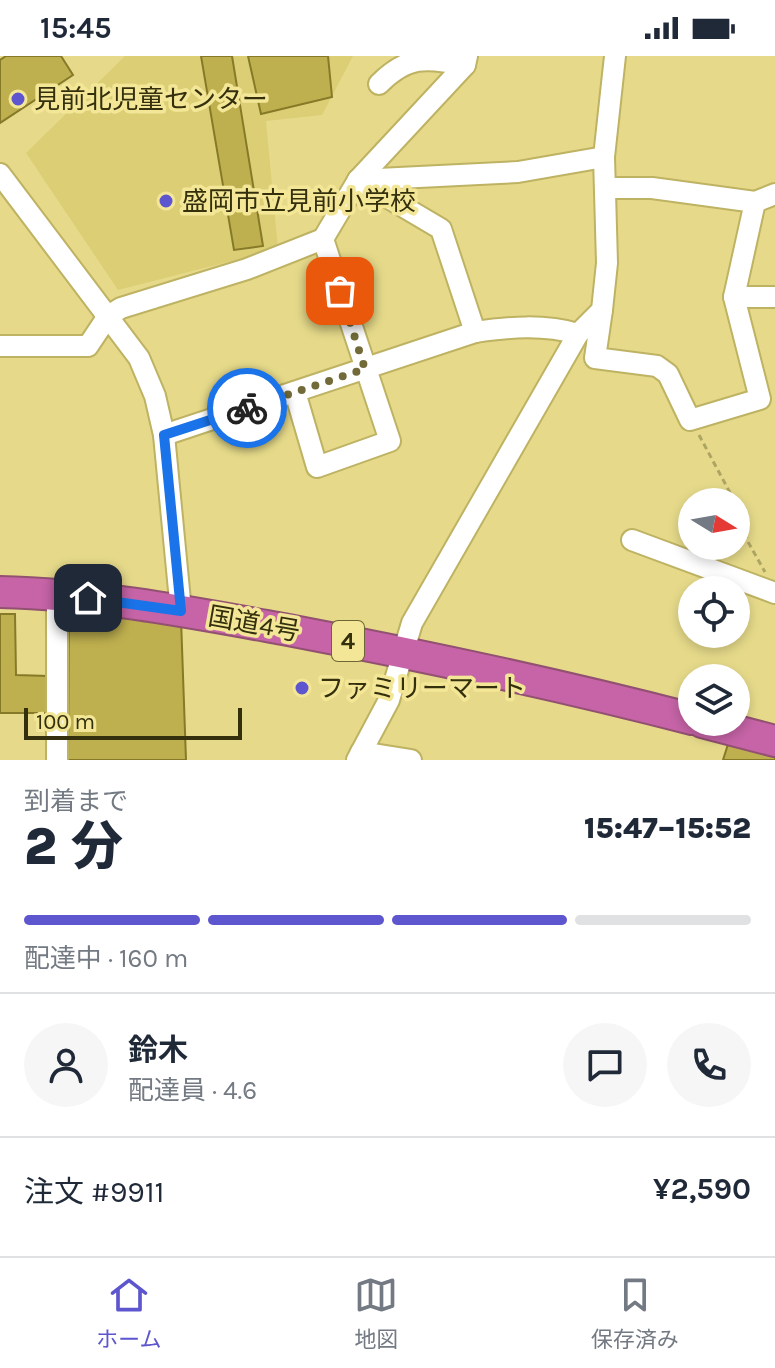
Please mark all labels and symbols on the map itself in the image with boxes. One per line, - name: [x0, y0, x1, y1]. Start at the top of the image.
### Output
- place label: 見前北児童センター: [34, 84, 268, 115]
- marker: 見前北児童センター: [9, 90, 27, 108]
- place label: 盛岡市立見前小学校: [182, 186, 416, 217]
- marker: 盛岡市立見前小学校: [157, 192, 175, 210]
- pin: [306, 257, 374, 325]
- courier: [207, 368, 287, 448]
- north arrow: [678, 488, 750, 560]
- pin: [54, 564, 122, 632]
- street label: 国道4号: [206, 601, 302, 647]
- road number: 4: [332, 621, 364, 661]
- place label: ファミリーマート: [318, 673, 526, 704]
- marker: ファミリーマート: [293, 679, 311, 697]
- scale bar: [24, 704, 242, 740]

